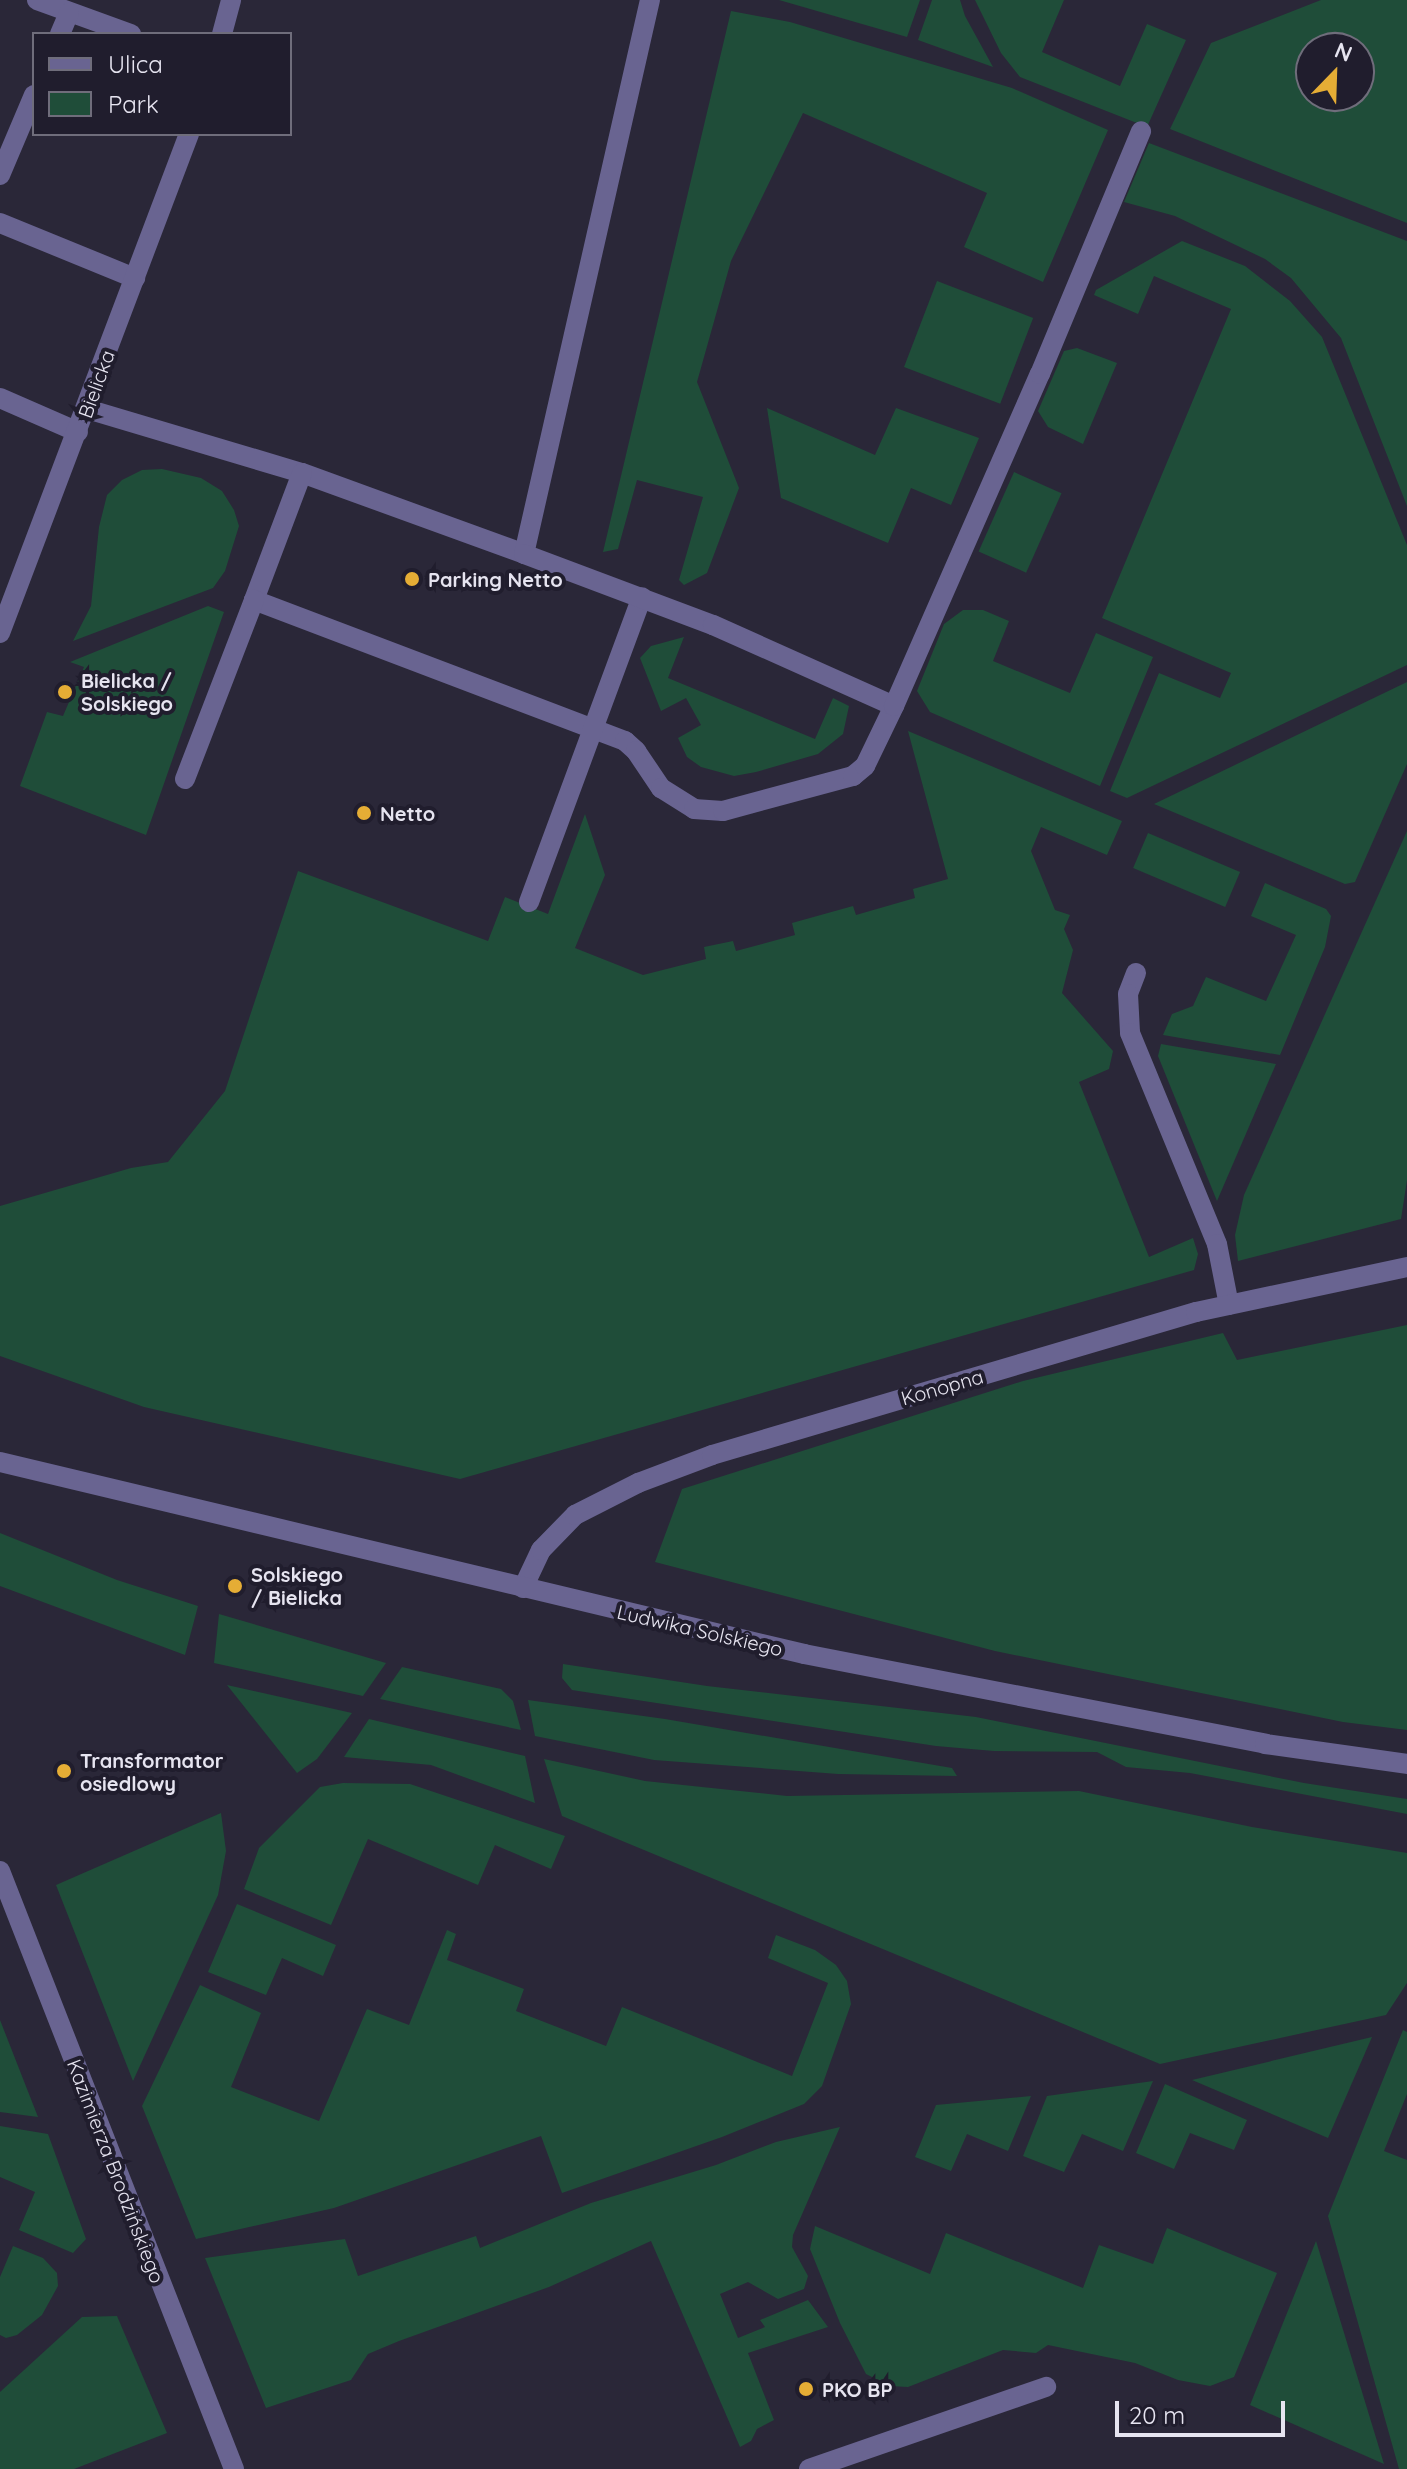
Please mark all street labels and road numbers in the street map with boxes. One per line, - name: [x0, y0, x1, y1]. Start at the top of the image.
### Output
- street label: Bielicka: [73, 347, 119, 421]
- street label: Konopna: [898, 1364, 986, 1410]
- street label: Ludwika Solskiego: [615, 1599, 785, 1661]
- street label: Kazimierza Brodzińskiego: [62, 2056, 170, 2286]

